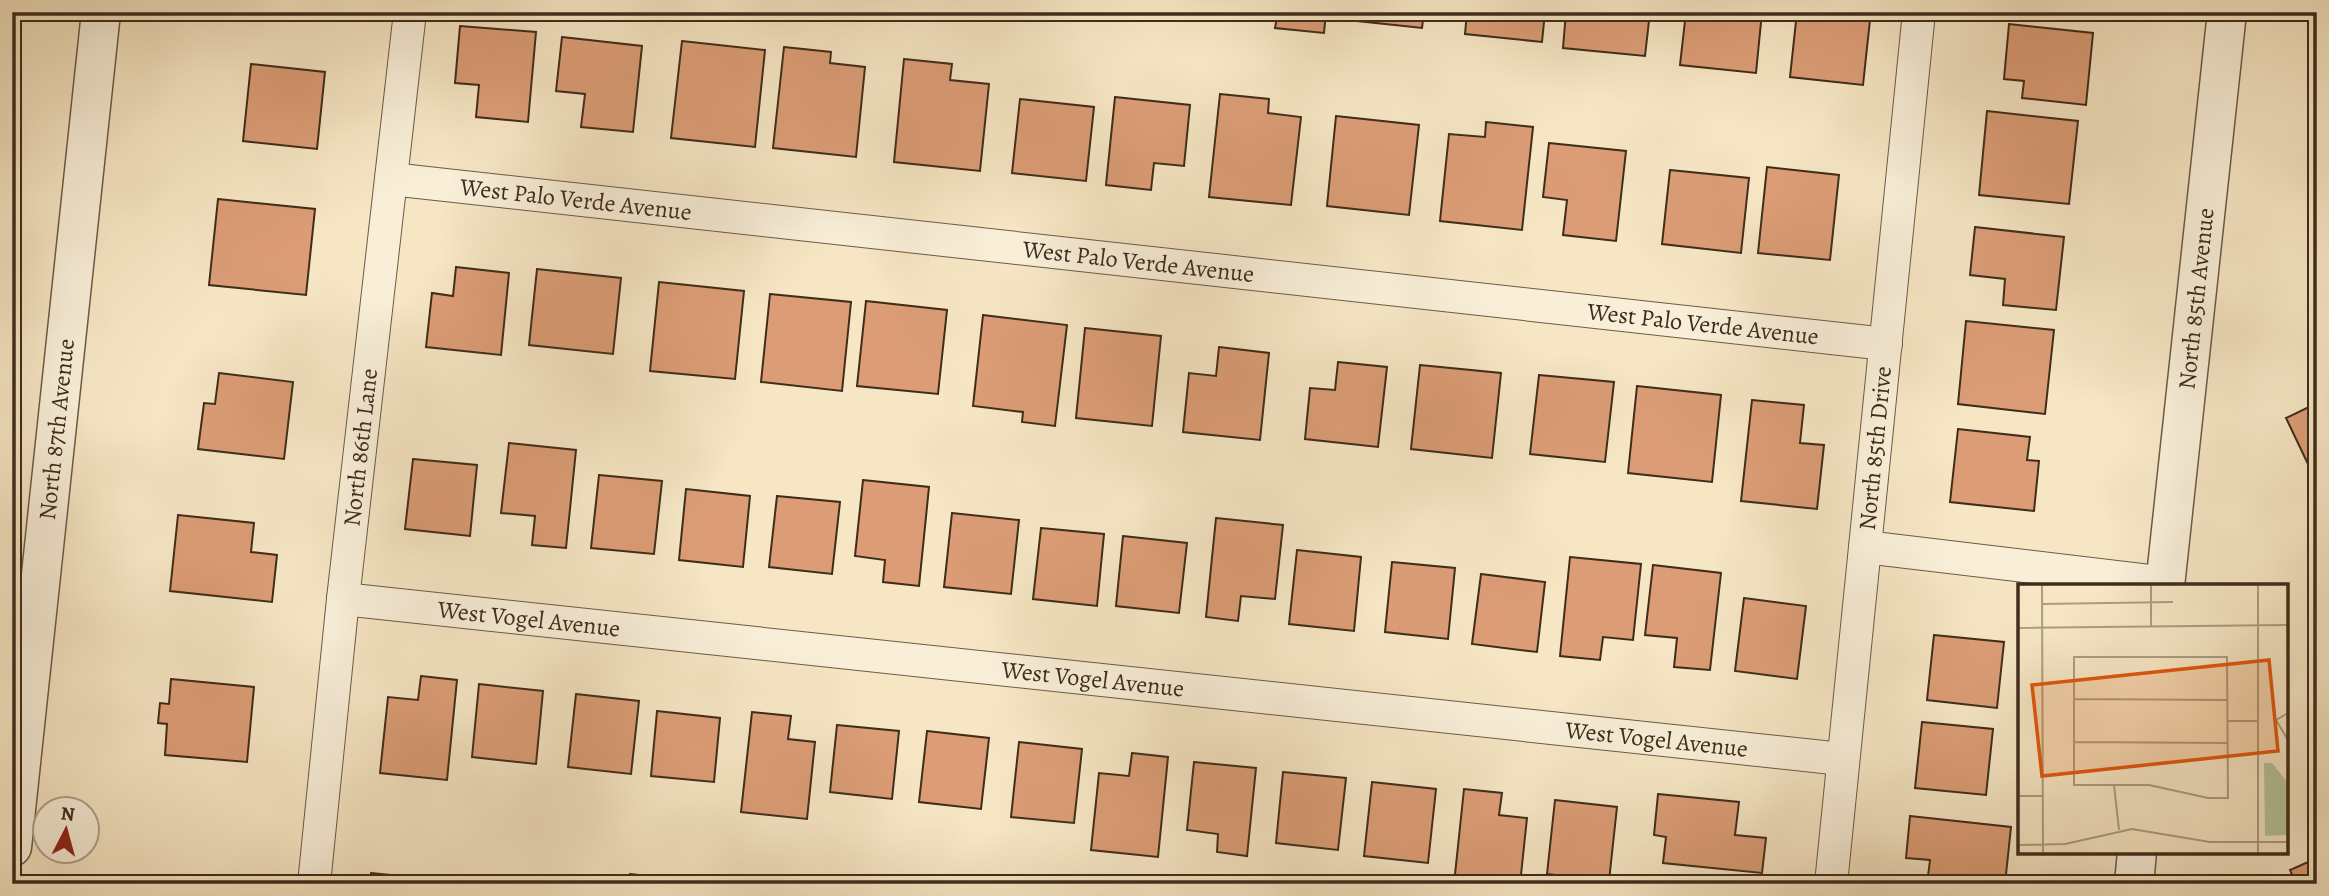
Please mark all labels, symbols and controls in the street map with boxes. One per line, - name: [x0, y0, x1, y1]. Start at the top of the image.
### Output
- street label: West Palo Verde Avenue: [457, 171, 693, 228]
- street label: North 85th Avenue: [2170, 206, 2222, 391]
- street label: West Palo Verde Avenue: [1020, 233, 1256, 290]
- street label: West Palo Verde Avenue: [1585, 295, 1820, 352]
- street label: North 87th Avenue: [31, 337, 82, 522]
- street label: North 85th Drive: [1851, 365, 1899, 532]
- street label: North 86th Lane: [335, 367, 385, 528]
- inset map: [2018, 584, 2287, 854]
- street label: West Vogel Avenue: [435, 593, 622, 644]
- street label: West Vogel Avenue: [999, 653, 1186, 705]
- street label: West Vogel Avenue: [1563, 713, 1749, 765]
- north arrow: [32, 794, 102, 864]
- text: N: [59, 800, 76, 828]

